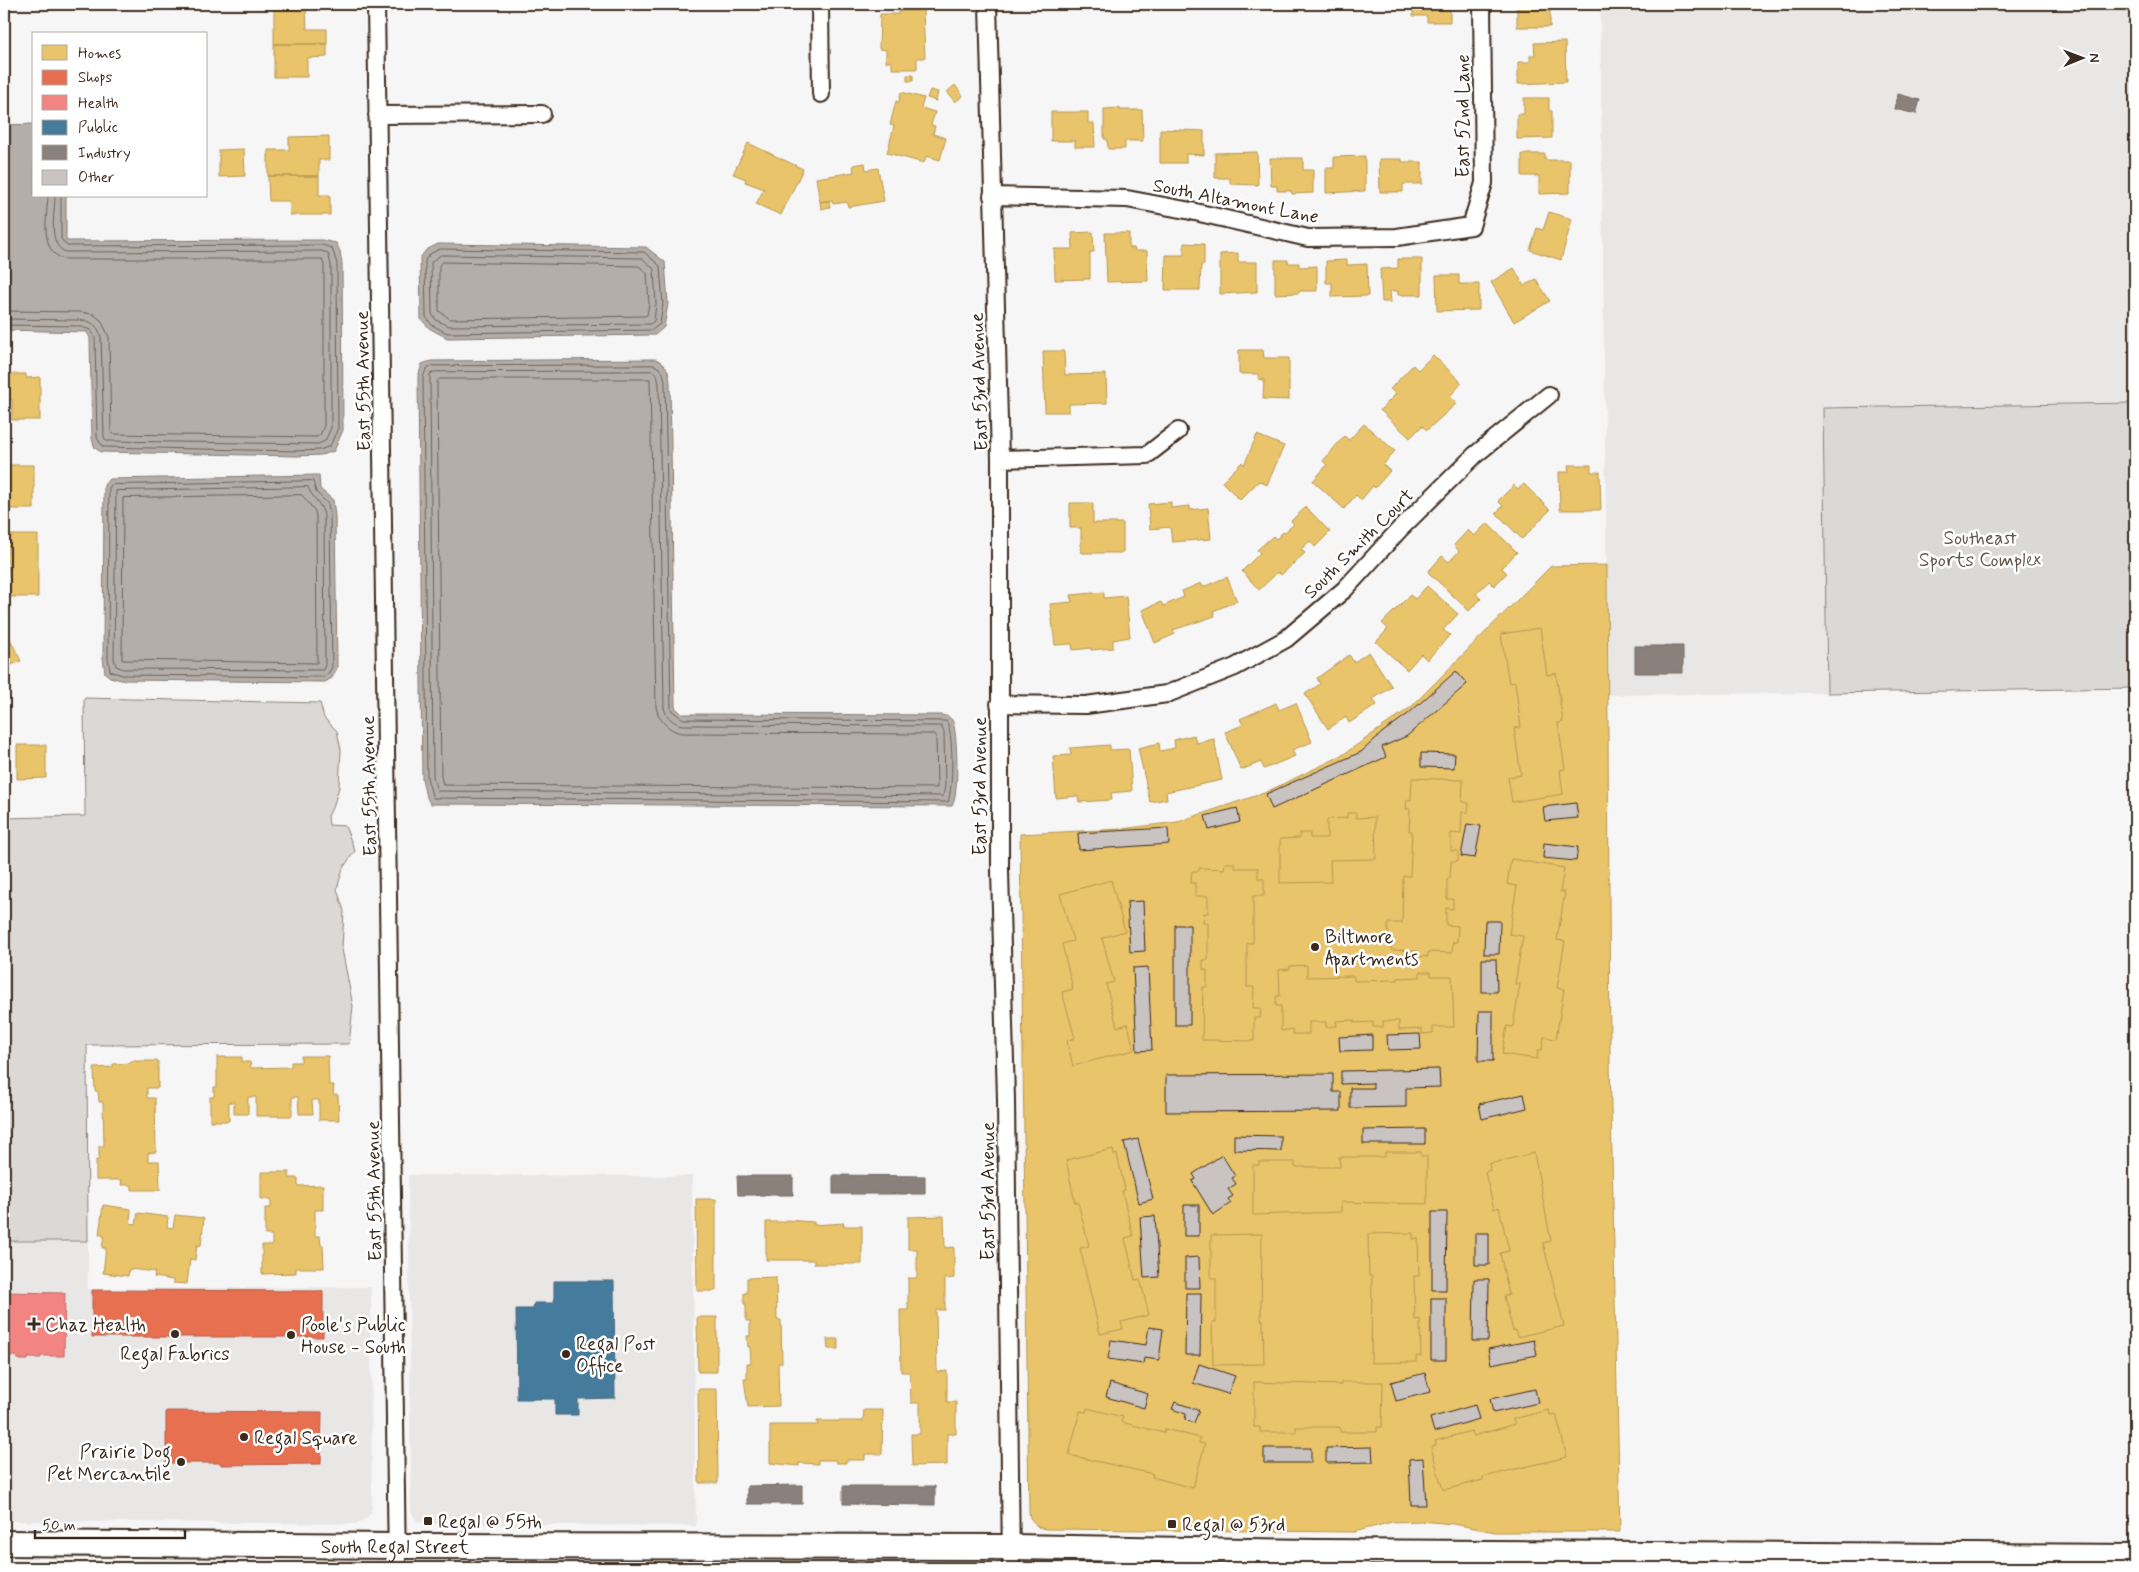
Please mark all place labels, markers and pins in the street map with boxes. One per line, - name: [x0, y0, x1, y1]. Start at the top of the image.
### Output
- place label: Biltmore Apartments: [1325, 925, 1418, 974]
- marker: Biltmore Apartments: [1309, 941, 1321, 953]
- place label: Chaz Health: [45, 1313, 146, 1338]
- place label: Poole's Public House - South: [301, 1313, 406, 1360]
- marker: Chaz Health: [27, 1317, 41, 1331]
- marker: Regal Fabrics: [169, 1328, 181, 1340]
- marker: Poole's Public House - South: [285, 1329, 297, 1341]
- place label: Regal Post Office: [576, 1332, 655, 1379]
- place label: Regal Fabrics: [120, 1342, 230, 1370]
- marker: Regal Post Office: [560, 1348, 572, 1360]
- place label: Regal Square: [254, 1426, 357, 1454]
- marker: Regal Square: [238, 1431, 250, 1443]
- place label: Prairie Dog Pet Mercantile: [47, 1440, 171, 1487]
- marker: Prairie Dog Pet Mercantile: [175, 1456, 187, 1468]
- place label: Regal @ 55th: [438, 1510, 542, 1538]
- place label: Regal @ 53rd: [1182, 1513, 1285, 1541]
- marker: Regal @ 55th: [422, 1515, 434, 1527]
- marker: Regal @ 53rd: [1166, 1518, 1178, 1530]

